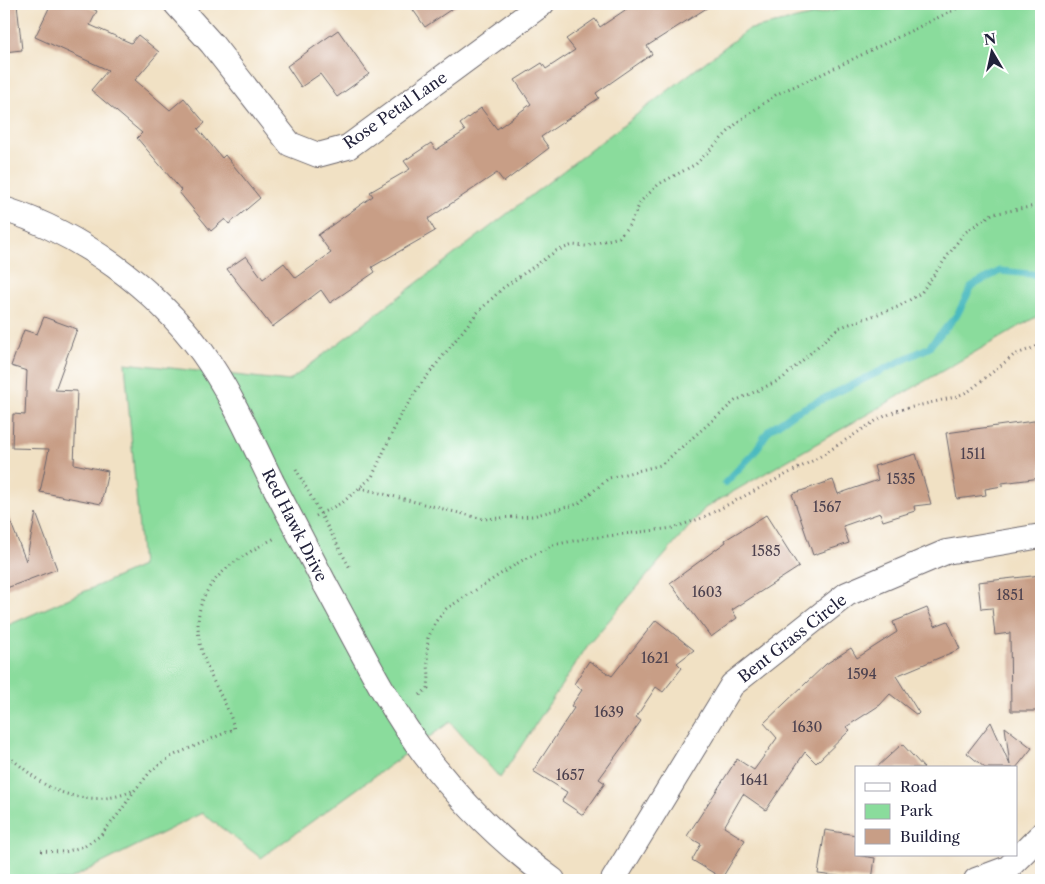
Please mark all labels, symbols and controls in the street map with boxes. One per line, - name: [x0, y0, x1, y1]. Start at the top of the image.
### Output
- north arrow: [968, 28, 1018, 78]
- text: N: [983, 29, 997, 49]
- street label: Rose Petal Lane: [339, 67, 451, 153]
- house number: 1511: [960, 445, 986, 463]
- street label: Red Hawk Drive: [258, 465, 332, 585]
- house number: 1535: [887, 470, 915, 488]
- house number: 1567: [813, 498, 841, 516]
- house number: 1585: [751, 542, 781, 560]
- house number: 1603: [692, 583, 722, 601]
- house number: 1851: [996, 586, 1024, 604]
- street label: Bent Grass Circle: [734, 589, 850, 687]
- house number: 1621: [641, 649, 669, 667]
- house number: 1594: [847, 665, 877, 683]
- house number: 1639: [594, 703, 624, 721]
- house number: 1630: [792, 718, 822, 736]
- house number: 1657: [556, 766, 584, 784]
- legend: [855, 766, 1018, 856]
- house number: 1641: [740, 771, 768, 789]
- text: Road: [900, 777, 937, 796]
- text: Park: [900, 801, 934, 820]
- text: Building: [900, 827, 960, 846]

